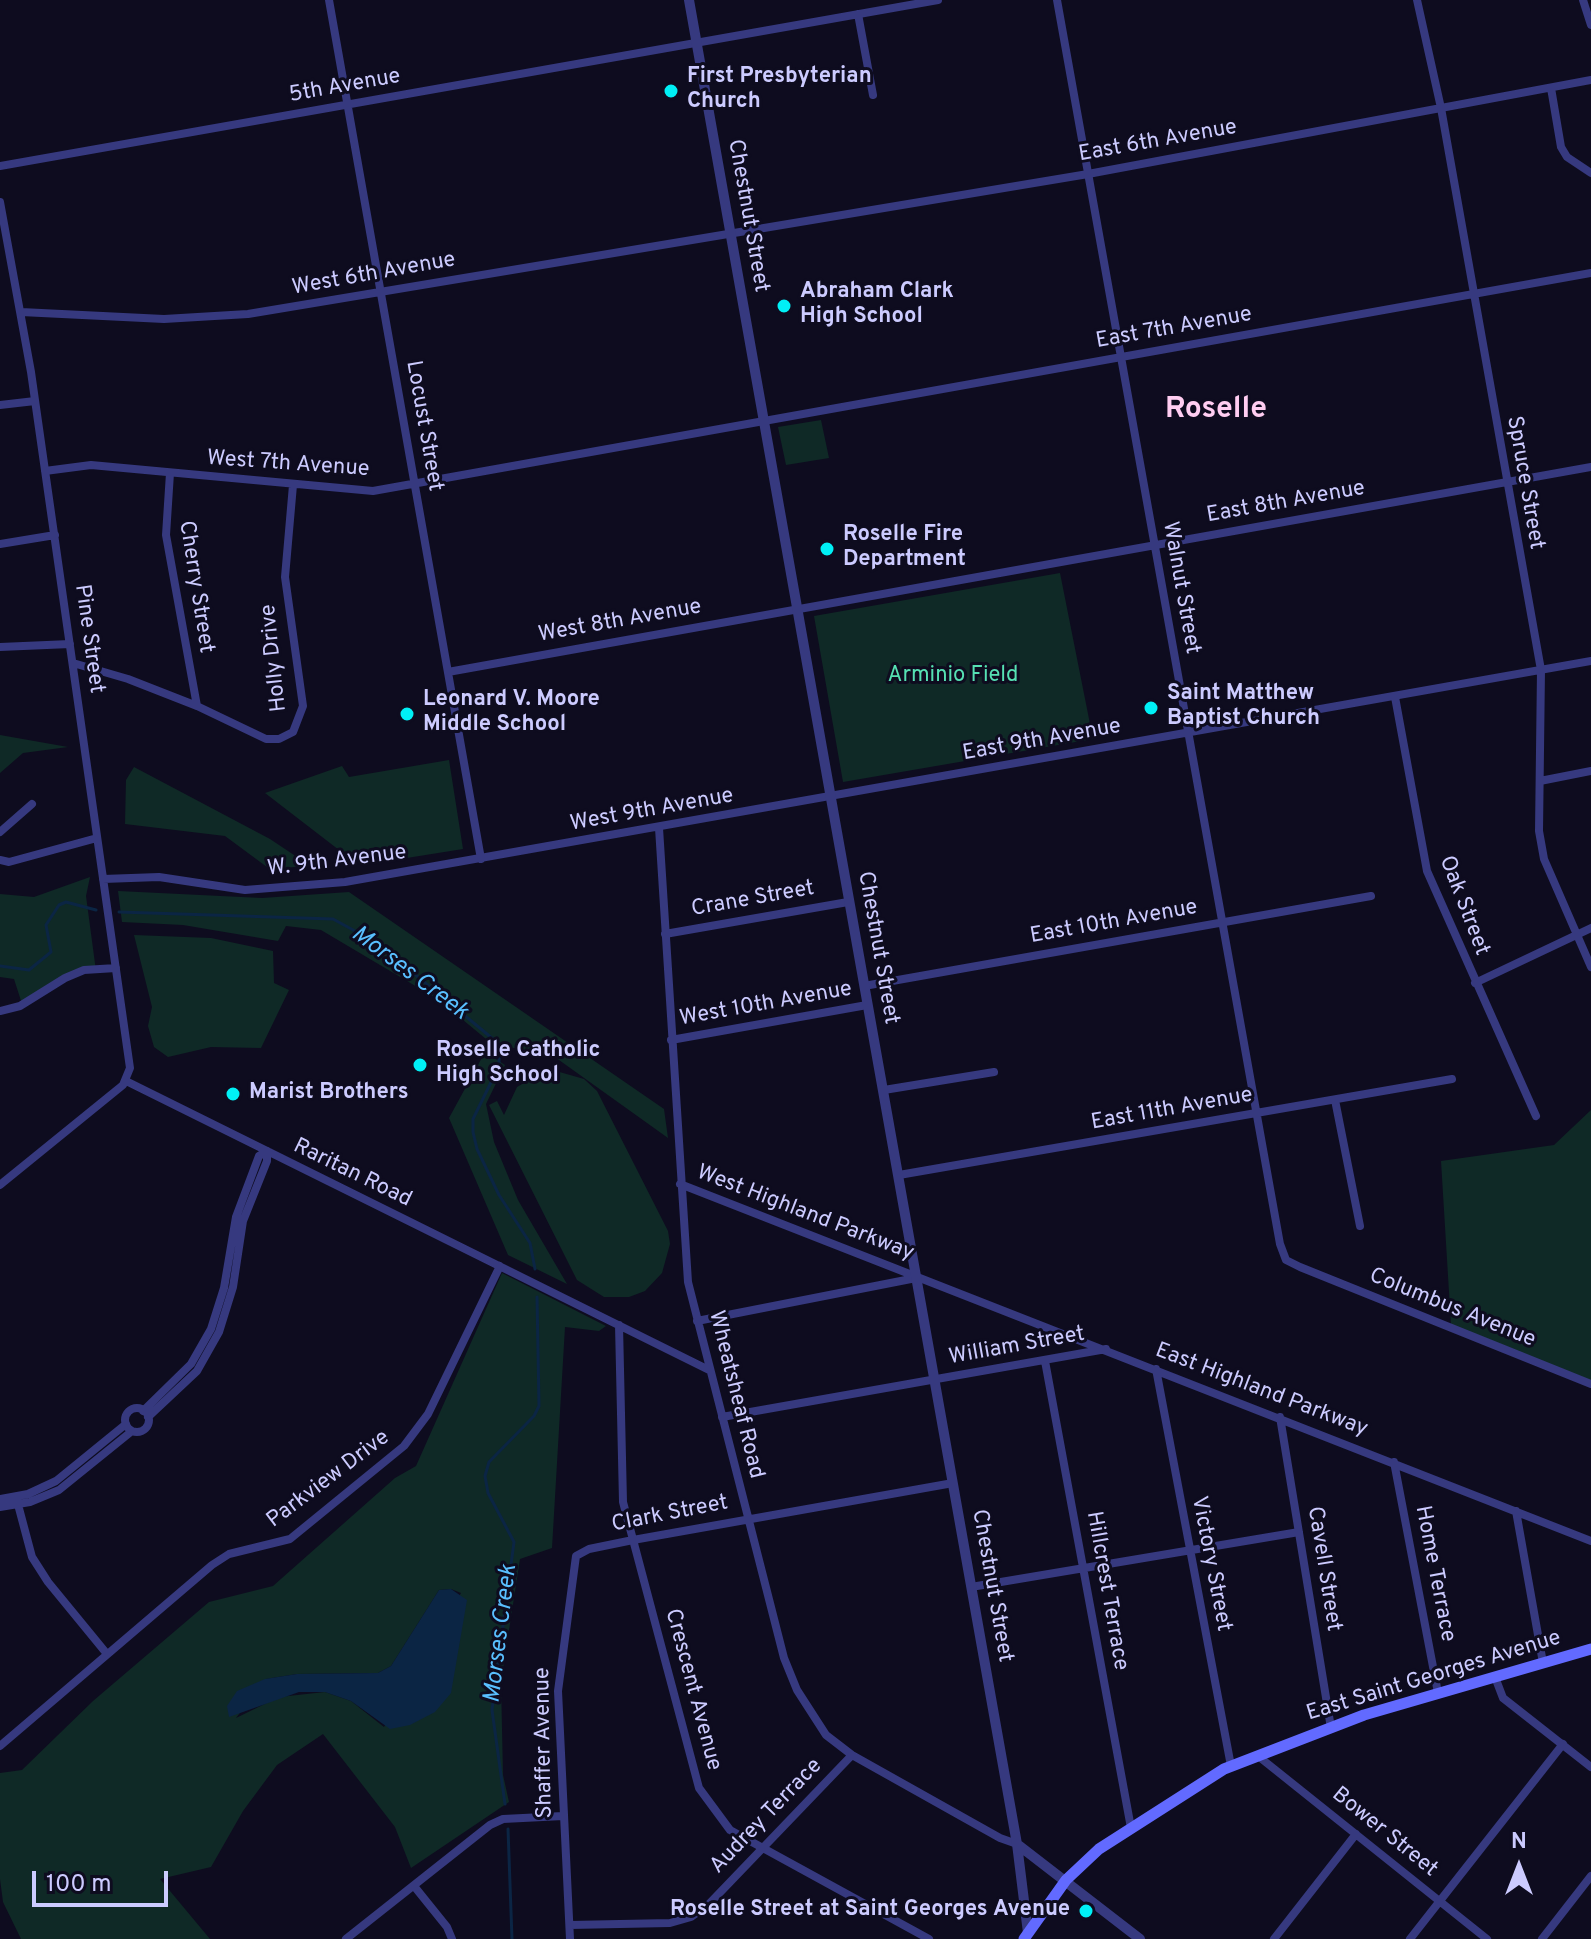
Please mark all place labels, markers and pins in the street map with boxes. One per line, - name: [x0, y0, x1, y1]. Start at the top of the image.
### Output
- place label: First Presbyterian Church: [687, 65, 872, 116]
- marker: First Presbyterian Church: [662, 82, 680, 100]
- place label: Abraham Clark High School: [800, 280, 954, 332]
- marker: Abraham Clark High School: [775, 297, 793, 315]
- place label: Roselle Fire Department: [843, 523, 966, 574]
- marker: Roselle Fire Department: [818, 540, 836, 558]
- place label: Saint Matthew Baptist Church: [1167, 682, 1320, 734]
- place label: Leonard V. Moore Middle School: [423, 688, 600, 740]
- marker: Saint Matthew Baptist Church: [1142, 699, 1160, 717]
- marker: Leonard V. Moore Middle School: [398, 705, 416, 723]
- place label: Roselle Catholic High School: [436, 1039, 600, 1090]
- marker: Roselle Catholic High School: [411, 1056, 429, 1074]
- place label: Marist Brothers: [249, 1081, 409, 1107]
- marker: Marist Brothers: [224, 1085, 242, 1103]
- place label: Roselle Street at Saint Georges Avenue: [670, 1898, 1070, 1924]
- marker: Roselle Street at Saint Georges Avenue: [1077, 1902, 1095, 1920]

